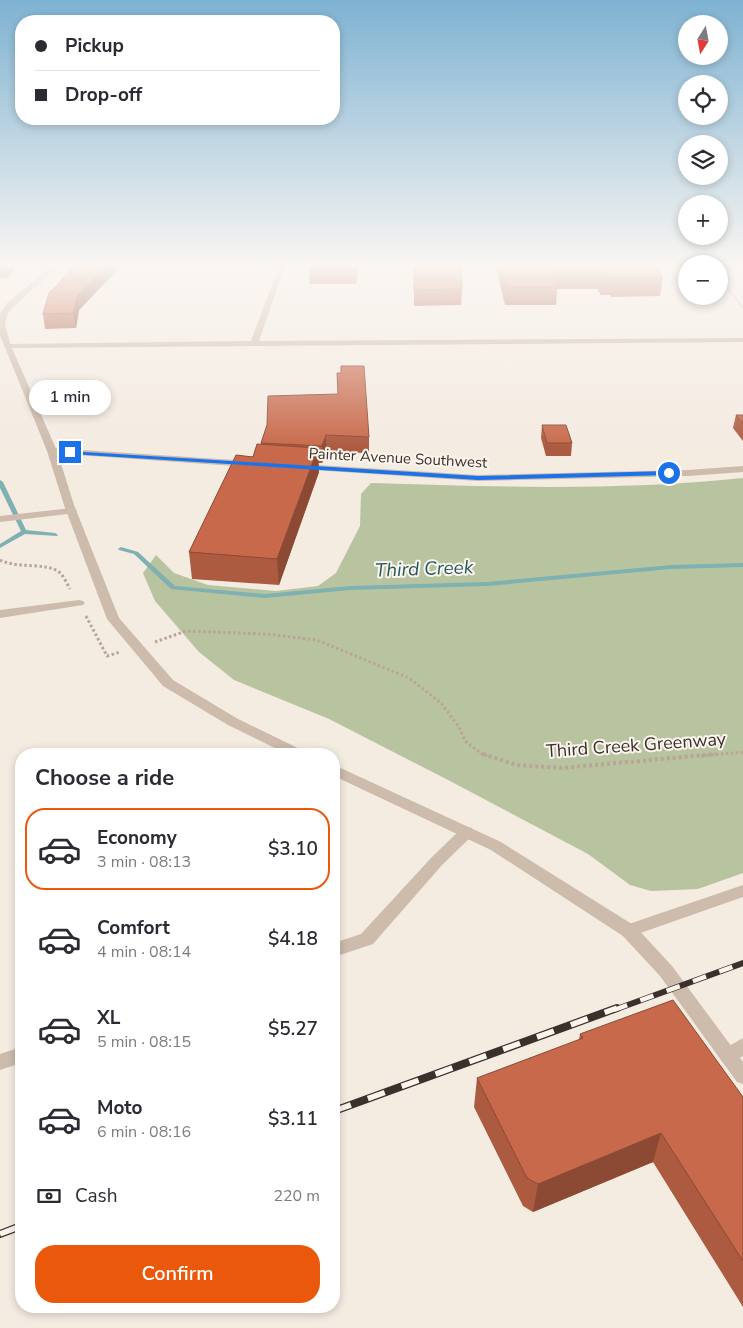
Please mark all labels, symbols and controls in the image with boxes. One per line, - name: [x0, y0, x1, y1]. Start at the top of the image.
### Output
- north arrow: [678, 15, 728, 65]
- map controls: [678, 15, 728, 305]
- text: Pickup: [65, 33, 124, 59]
- button: locate: [678, 75, 728, 125]
- text: Drop-off: [65, 82, 142, 108]
- button: layers: [678, 135, 728, 185]
- button: +: [678, 195, 728, 245]
- button: −: [678, 255, 728, 305]
- callout: 1 min: [29, 380, 111, 414]
- text: 1 min: [50, 386, 90, 408]
- route end: [59, 441, 81, 463]
- street label: Painter Avenue Southwest: [308, 443, 489, 473]
- route start: [658, 462, 680, 484]
- water label: Third Creek: [374, 554, 474, 584]
- street label: Third Creek Greenway: [545, 727, 727, 763]
- text: Choose a ride: [35, 763, 174, 793]
- text: Economy: [97, 825, 177, 851]
- icon: car: [37, 827, 82, 872]
- text: $3.10: [268, 836, 318, 862]
- text: 3 min · 08:13: [97, 851, 191, 873]
- text: Comfort: [97, 915, 170, 941]
- icon: car: [37, 917, 82, 962]
- text: $4.18: [268, 926, 318, 952]
- text: 4 min · 08:14: [97, 941, 191, 963]
- text: XL: [97, 1005, 120, 1031]
- icon: car: [37, 1007, 82, 1052]
- text: $5.27: [268, 1016, 318, 1042]
- text: 5 min · 08:15: [97, 1031, 191, 1053]
- text: Moto: [97, 1095, 143, 1121]
- icon: car: [37, 1097, 82, 1142]
- text: $3.11: [268, 1106, 318, 1132]
- text: 6 min · 08:16: [97, 1121, 191, 1143]
- icon: cash: [35, 1182, 63, 1210]
- text: Cash: [75, 1183, 117, 1209]
- text: 220 m: [273, 1185, 320, 1207]
- button: Confirm: [35, 1245, 320, 1303]

